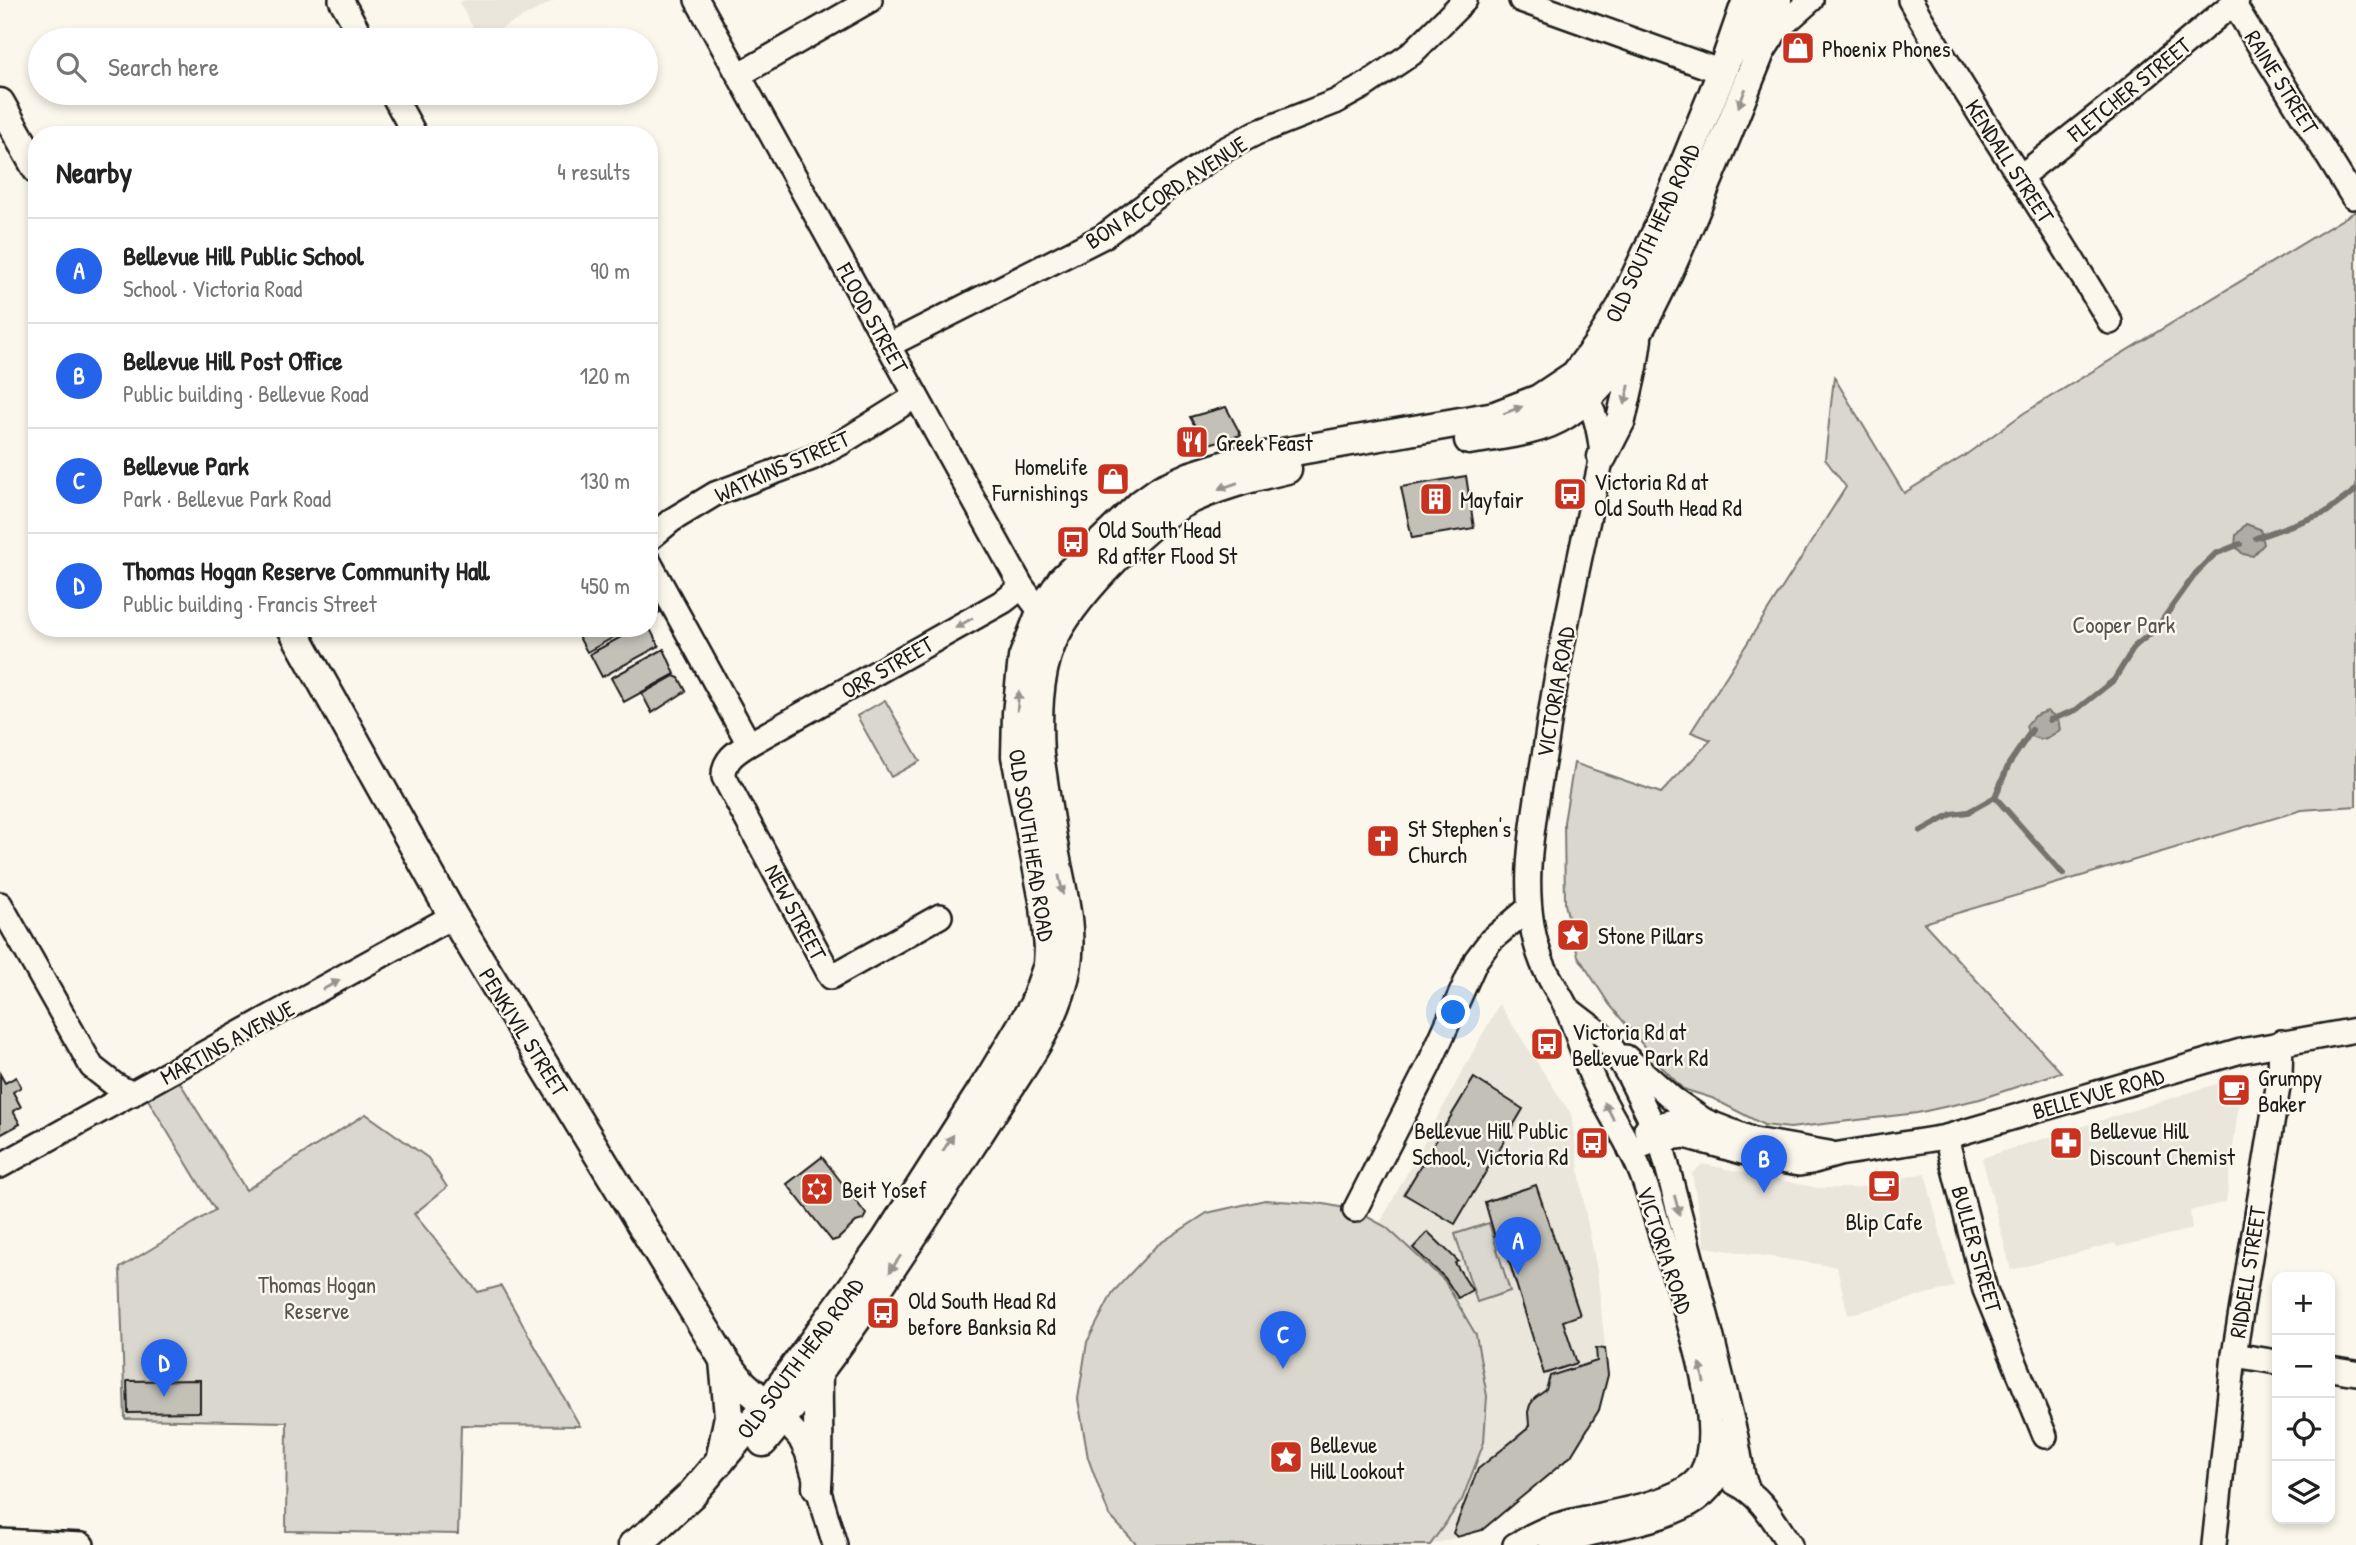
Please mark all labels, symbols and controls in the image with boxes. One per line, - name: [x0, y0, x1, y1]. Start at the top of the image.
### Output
- street label: RAINE STREET: [2238, 24, 2326, 140]
- search box: [28, 28, 658, 105]
- shop icon: Phoenix Phones: [1779, 29, 1817, 67]
- street label: FLETCHER STREET: [2060, 30, 2197, 149]
- place label: Phoenix Phones: [1822, 33, 1951, 64]
- icon: search: [52, 48, 90, 86]
- text: Search here: [108, 49, 219, 84]
- one-way arrow: [1736, 88, 1747, 109]
- street label: KENDALL STREET: [1958, 93, 2062, 229]
- street label: BON ACCORD AVENUE: [1079, 128, 1253, 256]
- street label: OLD SOUTH HEAD ROAD: [1597, 138, 1707, 328]
- text: Nearby: [56, 152, 132, 192]
- text: 4 results: [557, 156, 630, 187]
- text: Bellevue Hill Public School: [123, 238, 364, 273]
- text: A: [73, 255, 85, 286]
- text: 90 m: [590, 255, 630, 286]
- street label: FLOOD STREET: [829, 256, 916, 379]
- text: School · Victoria Road: [123, 273, 302, 304]
- text: Bellevue Hill Post Office: [123, 343, 343, 378]
- text: B: [73, 360, 85, 391]
- text: 120 m: [580, 360, 630, 391]
- text: Public building · Bellevue Road: [123, 378, 369, 409]
- one-way arrow: [1621, 385, 1632, 407]
- one-way arrow: [1503, 404, 1524, 415]
- street label: WATKINS STREET: [710, 422, 855, 510]
- restaurant icon: Greek Feast: [1173, 423, 1211, 461]
- place label: Greek Feast: [1216, 427, 1314, 458]
- text: Bellevue Park: [123, 448, 249, 483]
- place label: Homelife Furnishings: [992, 451, 1088, 508]
- shop icon: Homelife Furnishings: [1094, 460, 1132, 498]
- text: C: [73, 465, 85, 496]
- text: 130 m: [580, 465, 630, 496]
- place label: Victoria Rd at Old South Head Rd: [1594, 466, 1742, 523]
- bus stop icon: Victoria Rd at Old South Head Rd: [1551, 475, 1589, 513]
- building icon: Mayfair: [1417, 480, 1455, 518]
- one-way arrow: [1218, 481, 1239, 492]
- text: Park · Bellevue Park Road: [123, 483, 331, 514]
- place label: Mayfair: [1460, 484, 1524, 515]
- place label: Old South Head Rd after Flood St: [1098, 514, 1238, 571]
- bus stop icon: Old South Head Rd after Flood St: [1054, 523, 1092, 561]
- text: Thomas Hogan Reserve Community Hall: [123, 553, 489, 588]
- text: D: [74, 570, 84, 601]
- text: 450 m: [580, 570, 630, 601]
- text: Public building · Francis Street: [123, 588, 377, 619]
- park label: Cooper Park: [2073, 609, 2176, 640]
- one-way arrow: [955, 617, 974, 629]
- street label: VICTORIA ROAD: [1528, 624, 1582, 760]
- street label: ORR STREET: [835, 628, 939, 706]
- one-way arrow: [1013, 690, 1024, 712]
- street label: OLD SOUTH HEAD ROAD: [1002, 747, 1063, 943]
- place label: St Stephen's Church: [1408, 813, 1511, 870]
- church icon: St Stephen's Church: [1364, 822, 1402, 860]
- street label: NEW STREET: [758, 858, 834, 966]
- one-way arrow: [1056, 874, 1067, 896]
- place icon: Stone Pillars: [1554, 916, 1592, 954]
- place label: Stone Pillars: [1598, 920, 1704, 951]
- street label: PENKIVIL STREET: [472, 962, 576, 1102]
- one-way arrow: [321, 979, 341, 991]
- street label: MARTINS AVENUE: [154, 992, 300, 1092]
- your location: [1436, 995, 1470, 1029]
- place label: Victoria Rd at Bellevue Park Rd: [1572, 1016, 1708, 1073]
- bus stop icon: Victoria Rd at Bellevue Park Rd: [1528, 1025, 1566, 1063]
- street label: BELLEVUE ROAD: [2029, 1059, 2167, 1127]
- place label: Grumpy Baker: [2258, 1062, 2323, 1119]
- cafe icon: Grumpy Baker: [2215, 1071, 2253, 1109]
- one-way arrow: [1604, 1101, 1615, 1121]
- place label: Bellevue Hill Public School, Victoria Rd: [1412, 1115, 1568, 1172]
- place label: Bellevue Hill Discount Chemist: [2090, 1115, 2236, 1172]
- bus stop icon: Bellevue Hill Public School, Victoria Rd: [1573, 1124, 1611, 1162]
- pharmacy icon: Bellevue Hill Discount Chemist: [2047, 1124, 2085, 1162]
- one-way arrow: [941, 1134, 954, 1153]
- pin: B: [1741, 1135, 1787, 1193]
- cafe icon: Blip Cafe: [1865, 1167, 1903, 1205]
- synagogue icon: Beit Yosef: [798, 1170, 836, 1208]
- place label: Beit Yosef: [842, 1174, 928, 1205]
- street label: VICTORIA ROAD: [1630, 1182, 1700, 1318]
- street label: BULLER STREET: [1944, 1182, 2010, 1316]
- one-way arrow: [1673, 1195, 1683, 1216]
- street label: RIDDELL STREET: [2221, 1204, 2273, 1340]
- place label: Blip Cafe: [1845, 1206, 1923, 1237]
- pin: A: [1495, 1217, 1541, 1275]
- one-way arrow: [888, 1254, 901, 1274]
- park label: Thomas Hogan Reserve: [258, 1269, 376, 1326]
- street label: OLD SOUTH HEAD ROAD: [729, 1271, 871, 1445]
- map controls: [2272, 1272, 2335, 1524]
- button: +: [2272, 1272, 2335, 1335]
- place label: Old South Head Rd before Banksia Rd: [908, 1285, 1056, 1342]
- bus stop icon: Old South Head Rd before Banksia Rd: [864, 1294, 902, 1332]
- pin: C: [1260, 1311, 1306, 1369]
- button: −: [2272, 1335, 2335, 1398]
- pin: D: [141, 1339, 187, 1397]
- one-way arrow: [1696, 1362, 1707, 1384]
- button: locate: [2272, 1398, 2335, 1461]
- place label: Bellevue Hill Lookout: [1310, 1429, 1405, 1486]
- place icon: Bellevue Hill Lookout: [1267, 1438, 1305, 1476]
- button: layers: [2272, 1461, 2335, 1524]

